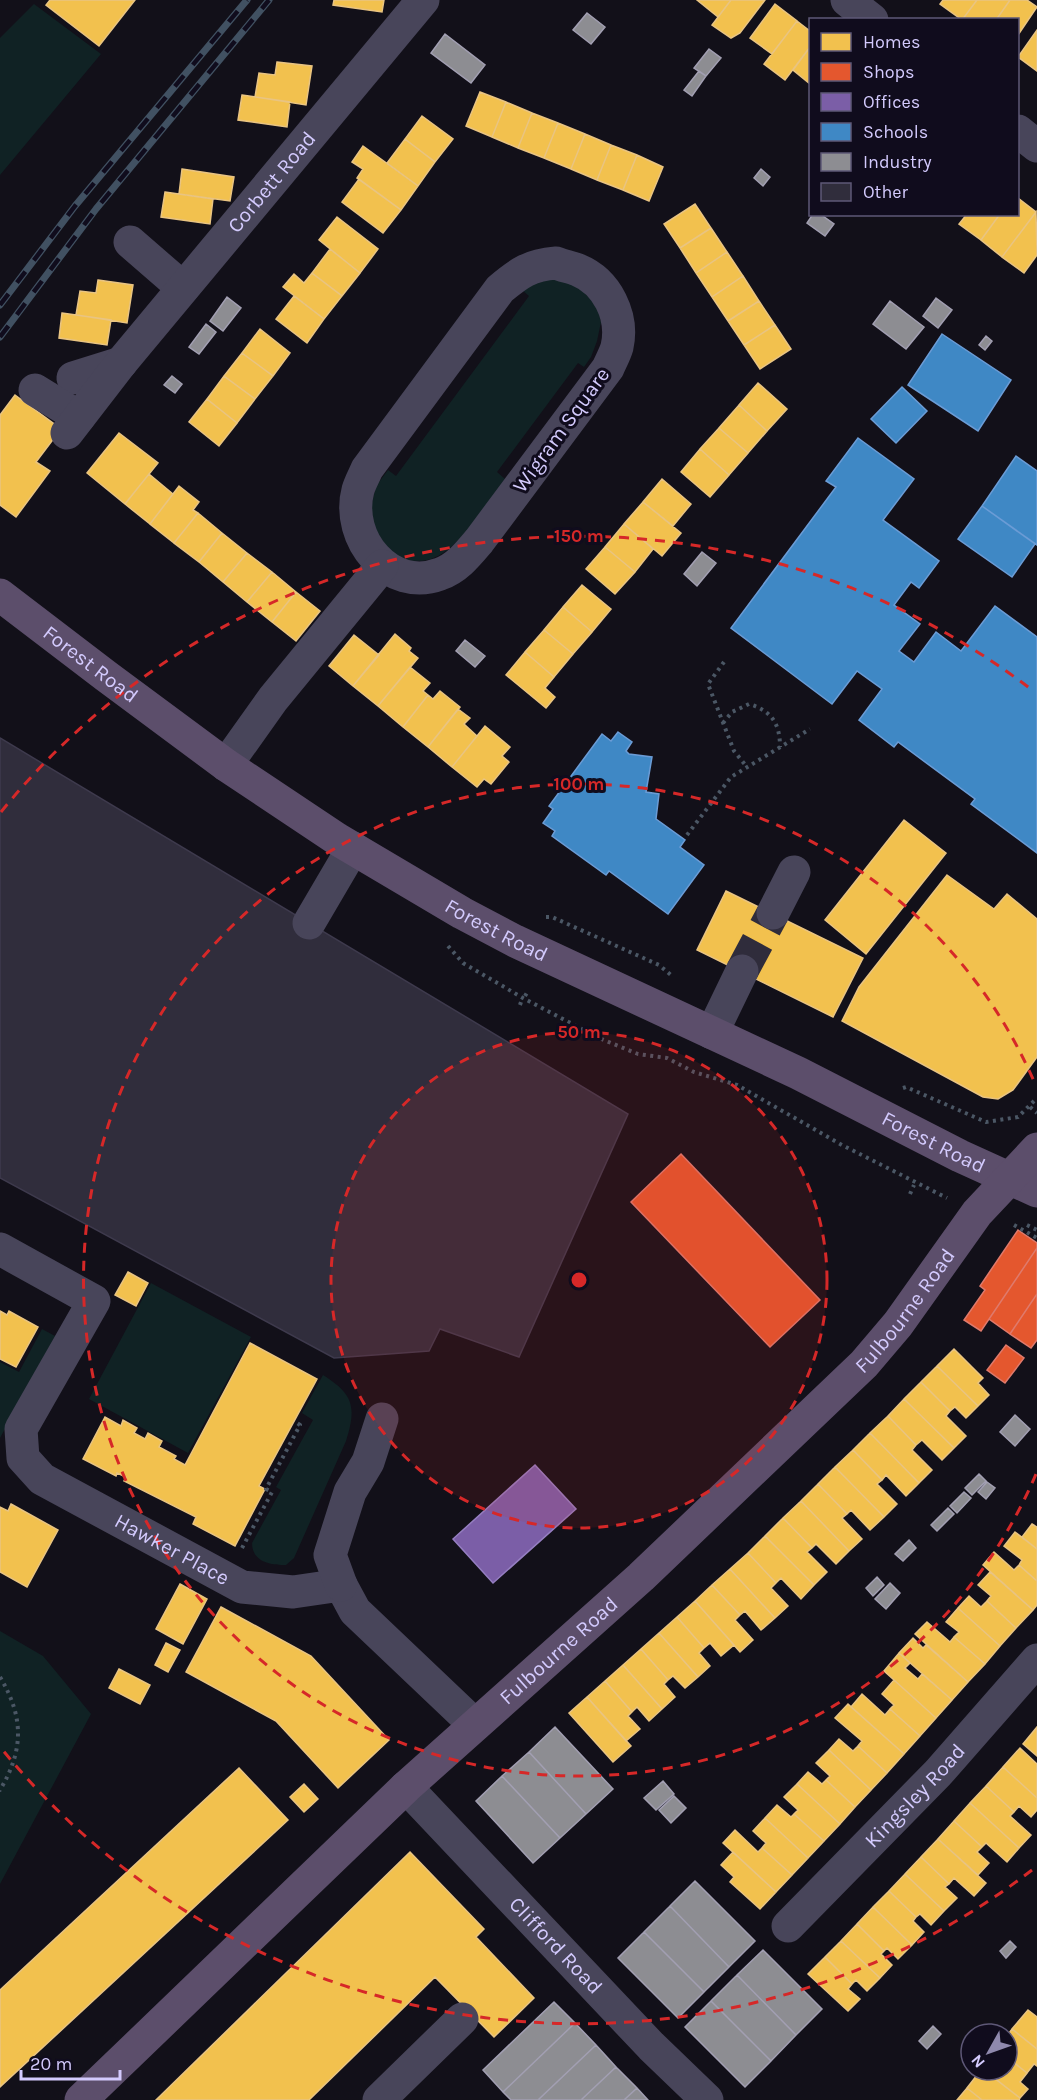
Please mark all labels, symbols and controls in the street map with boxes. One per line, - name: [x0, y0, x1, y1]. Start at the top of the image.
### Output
- legend: [809, 18, 1019, 216]
- text: Homes: [863, 31, 920, 53]
- text: Shops: [863, 61, 915, 83]
- text: Offices: [863, 91, 920, 113]
- text: Schools: [863, 121, 928, 143]
- street label: Corbett Road: [223, 126, 321, 237]
- text: Industry: [863, 151, 932, 173]
- text: Other: [863, 181, 908, 203]
- street label: Wigram Square: [508, 363, 614, 497]
- text: 150 m: [554, 525, 604, 547]
- street label: Forest Road: [39, 620, 143, 708]
- text: 100 m: [554, 773, 604, 795]
- street label: Forest Road: [441, 894, 552, 967]
- text: 50 m: [557, 1021, 601, 1043]
- street label: Forest Road: [878, 1106, 989, 1178]
- street label: Fulbourne Road: [850, 1244, 960, 1378]
- centre of rings: [569, 1270, 589, 1290]
- street label: Hawker Place: [111, 1509, 234, 1590]
- street label: Fulbourne Road: [495, 1592, 623, 1710]
- street label: Kingsley Road: [860, 1739, 970, 1852]
- street label: Clifford Road: [504, 1892, 607, 1999]
- north arrow: [959, 2022, 1019, 2082]
- scale bar: [21, 2043, 120, 2081]
- text: N: [967, 2051, 989, 2072]
- text: 20 m: [30, 2053, 72, 2075]

